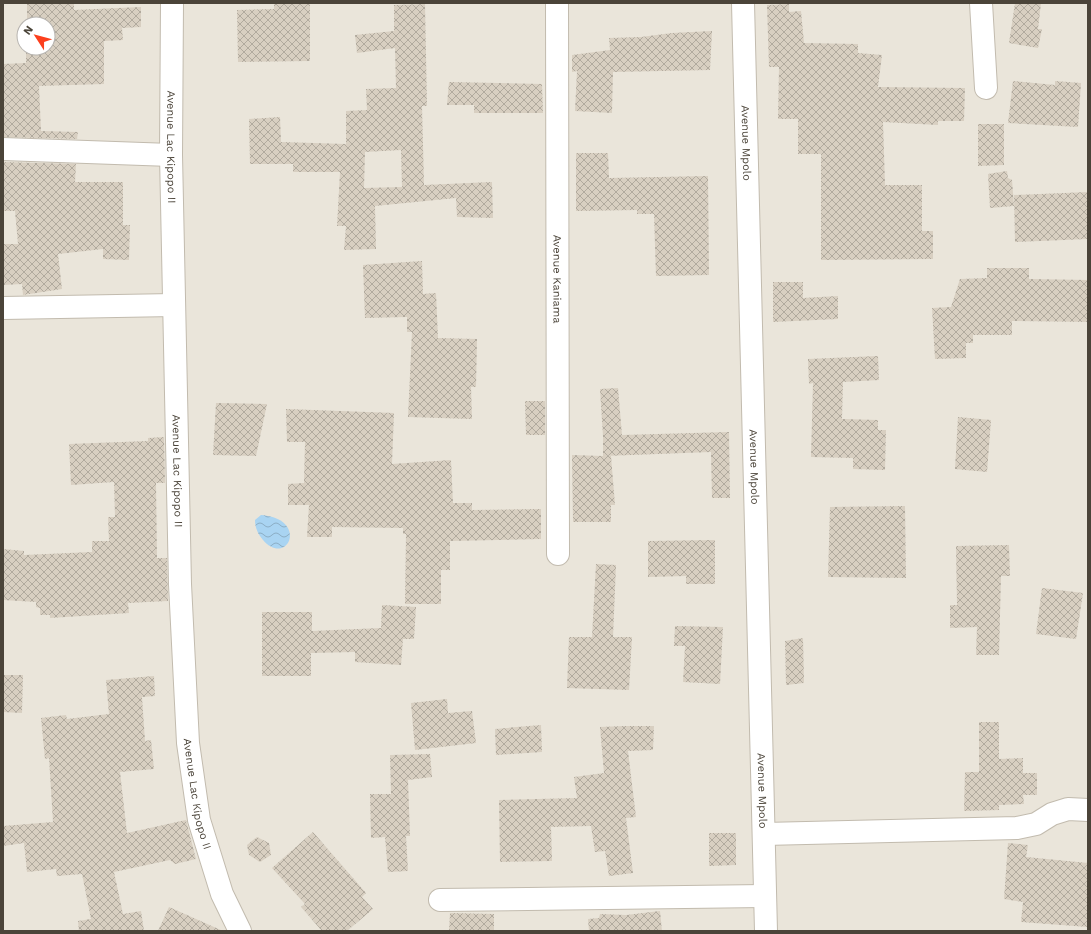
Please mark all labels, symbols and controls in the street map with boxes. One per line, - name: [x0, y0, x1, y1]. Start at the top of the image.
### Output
- north arrow: [16, 16, 56, 56]
- text: N: [21, 23, 36, 38]
- street label: Avenue Lac Kipopo II: [164, 90, 178, 204]
- street label: Avenue Mpolo: [739, 105, 753, 181]
- street label: Avenue Kaniama: [550, 235, 564, 323]
- street label: Avenue Lac Kipopo II: [169, 414, 185, 528]
- street label: Avenue Mpolo: [747, 429, 761, 505]
- street label: Avenue Lac Kipopo II: [181, 738, 214, 851]
- street label: Avenue Mpolo: [755, 753, 769, 829]

